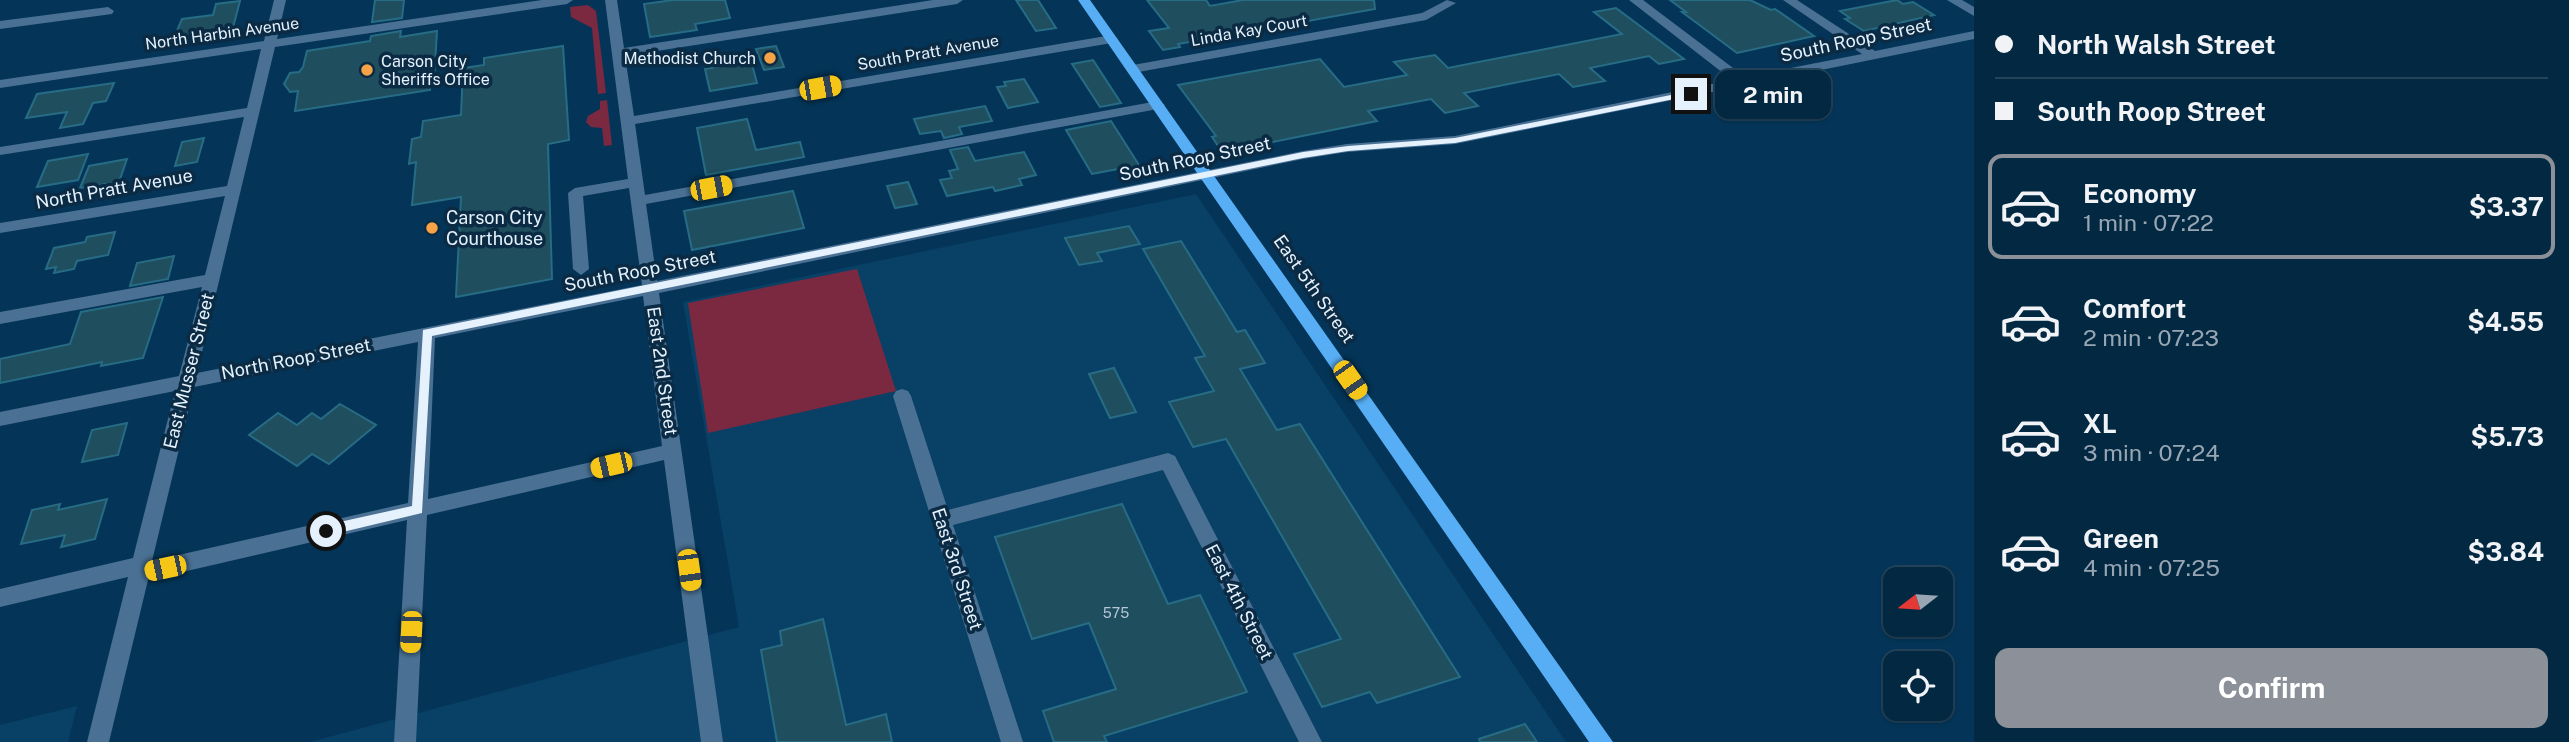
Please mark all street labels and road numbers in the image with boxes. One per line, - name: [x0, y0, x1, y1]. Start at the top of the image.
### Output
- street label: Linda Kay Court: [1189, 11, 1309, 50]
- street label: North Harbin Avenue: [144, 13, 300, 54]
- street label: South Roop Street: [1778, 13, 1933, 66]
- street label: South Pratt Avenue: [856, 31, 1000, 74]
- street label: South Roop Street: [1117, 132, 1272, 185]
- street label: North Pratt Avenue: [34, 164, 194, 213]
- street label: East 5th Street: [1269, 231, 1359, 347]
- street label: South Roop Street: [562, 245, 718, 296]
- street label: East Musser Street: [159, 291, 218, 451]
- street label: East 2nd Street: [643, 305, 682, 437]
- street label: North Roop Street: [219, 334, 372, 383]
- street label: East 3rd Street: [928, 505, 987, 633]
- street label: East 4th Street: [1201, 540, 1278, 663]

